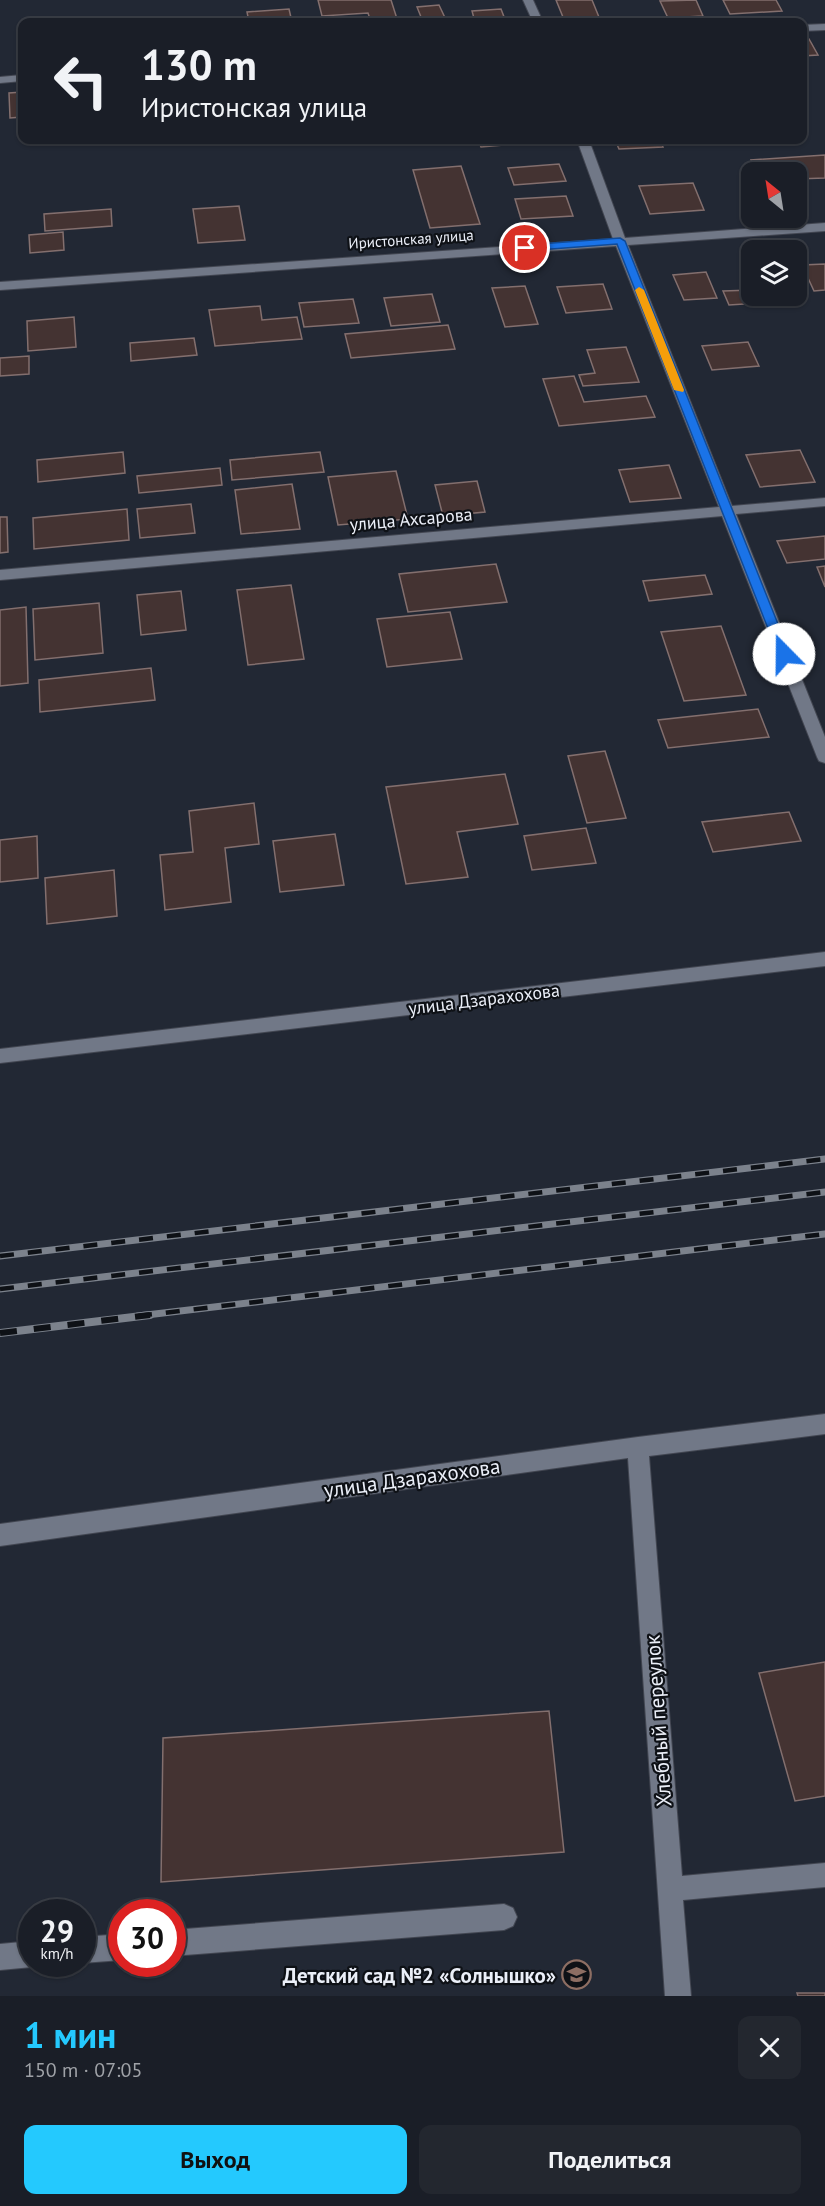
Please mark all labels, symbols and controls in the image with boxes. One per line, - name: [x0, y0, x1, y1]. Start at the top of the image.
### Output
- text: 130 m: [141, 37, 257, 92]
- icon: left: [42, 42, 120, 120]
- text: Иристонская улица: [141, 90, 367, 124]
- north arrow: [741, 162, 807, 228]
- map controls: [741, 162, 807, 306]
- pin: [499, 222, 550, 273]
- street label: Иристонская улица: [348, 225, 474, 253]
- icon: arrive: [508, 231, 541, 264]
- button: layers: [741, 240, 807, 306]
- street label: улица Ахсарова: [349, 502, 473, 536]
- position arrow: [752, 622, 816, 686]
- street label: улица Дзарахохова: [407, 978, 561, 1020]
- street label: улица Дзарахохова: [322, 1452, 502, 1504]
- street label: Хлебный переулок: [639, 1634, 677, 1808]
- speed limit sign: 30: [108, 1899, 186, 1977]
- text: 29: [40, 1911, 74, 1950]
- text: km/h: [41, 1944, 73, 1963]
- school or university icon: Детский сад №2 «Солнышко»: [561, 1959, 593, 1991]
- place label: Детский сад №2 «Солнышко»: [283, 1962, 556, 1989]
- text: 1 мин: [24, 2011, 116, 2058]
- button: close: [738, 2016, 801, 2079]
- text: 150 m · 07:05: [24, 2057, 142, 2083]
- button: Выход: [24, 2125, 407, 2194]
- button: Поделиться: [419, 2125, 801, 2194]

